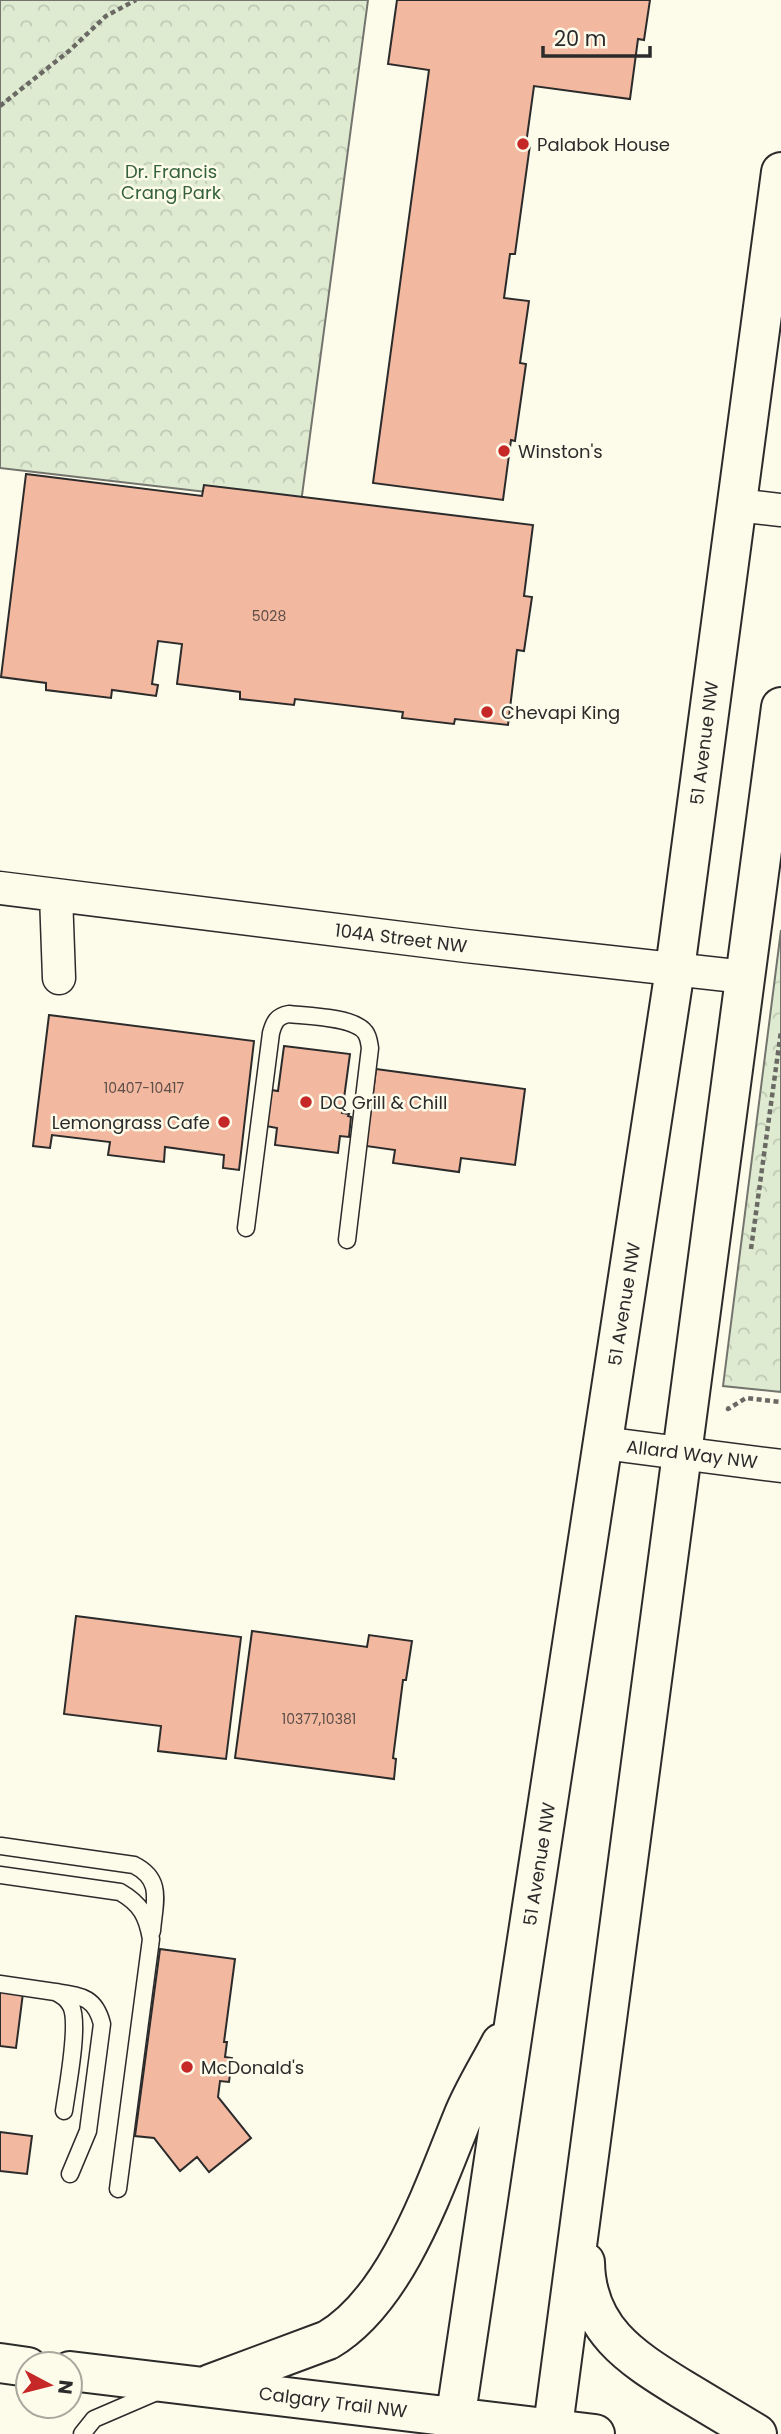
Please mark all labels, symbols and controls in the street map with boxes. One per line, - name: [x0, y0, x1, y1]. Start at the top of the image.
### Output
- scale bar: [543, 14, 650, 58]
- text: 20 m: [554, 24, 607, 53]
- place label: Palabok House: [537, 132, 670, 157]
- marker: Palabok House: [515, 136, 531, 152]
- park label: Dr. Francis Crang Park: [121, 159, 222, 205]
- place label: Winston's: [518, 439, 603, 464]
- marker: Winston's: [496, 443, 512, 459]
- house number: 5028: [252, 606, 286, 626]
- street label: 51 Avenue NW: [684, 679, 724, 806]
- place label: Chevapi King: [501, 700, 620, 725]
- marker: Chevapi King: [479, 704, 495, 720]
- street label: 104A Street NW: [333, 917, 469, 959]
- house number: 10407-10417: [104, 1078, 185, 1098]
- place label: DQ Grill & Chill: [320, 1090, 447, 1115]
- marker: DQ Grill & Chill: [298, 1094, 314, 1110]
- place label: Lemongrass Cafe: [52, 1110, 210, 1135]
- marker: Lemongrass Cafe: [216, 1114, 232, 1130]
- street label: 51 Avenue NW: [602, 1240, 646, 1367]
- street label: Allard Way NW: [625, 1434, 759, 1474]
- house number: 10377,10381: [282, 1709, 356, 1729]
- street label: 51 Avenue NW: [517, 1800, 561, 1927]
- place label: McDonald's: [201, 2055, 304, 2080]
- marker: McDonald's: [179, 2059, 195, 2075]
- north arrow: [14, 2350, 84, 2420]
- text: N: [51, 2378, 80, 2396]
- street label: Calgary Trail NW: [258, 2381, 409, 2424]

